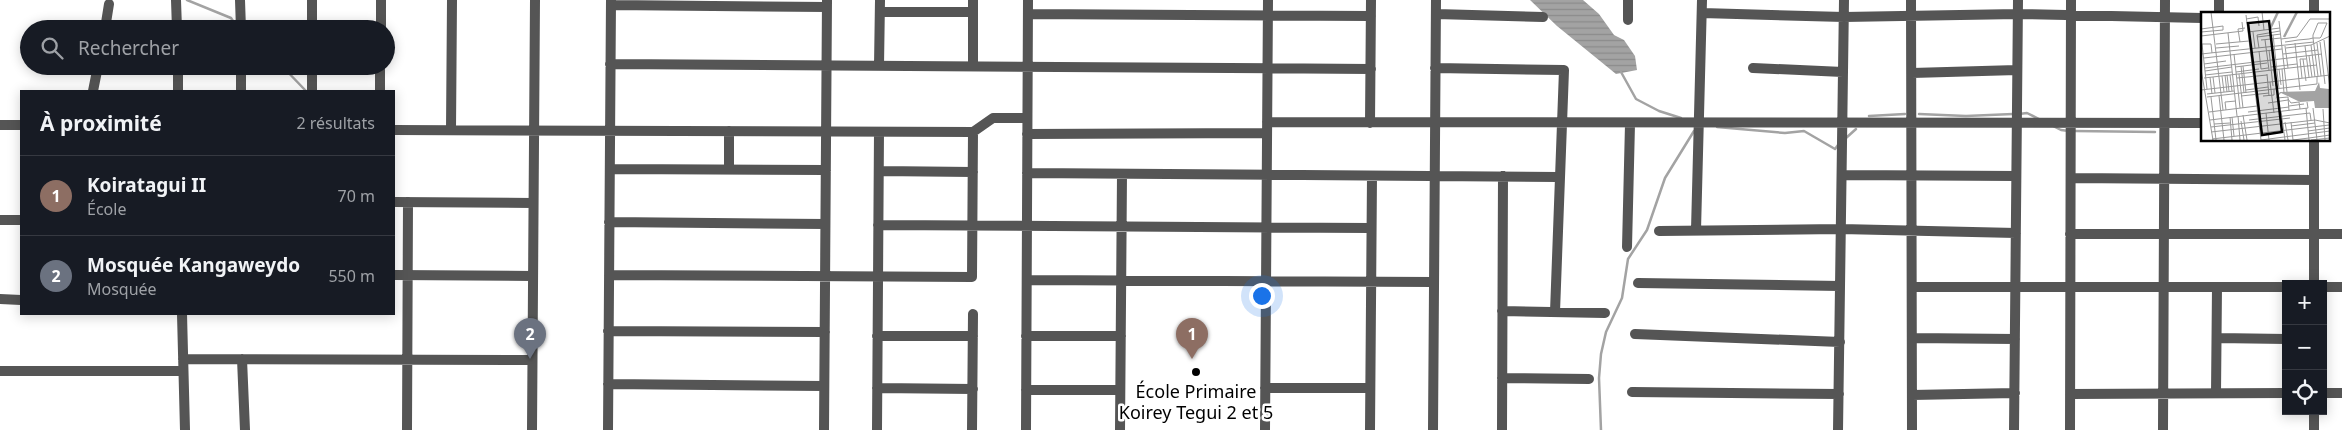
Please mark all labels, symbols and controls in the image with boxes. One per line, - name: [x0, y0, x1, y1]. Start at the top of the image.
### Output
- inset map: [2201, 12, 2330, 141]
- search box: [20, 20, 395, 75]
- icon: search: [38, 34, 66, 62]
- text: Rechercher: [78, 35, 179, 61]
- text: À proximité: [40, 109, 162, 137]
- text: 2 résultats: [297, 112, 375, 134]
- text: Koiratagui II: [87, 172, 206, 198]
- text: 1: [51, 185, 61, 207]
- text: 70 m: [338, 185, 375, 207]
- text: École: [87, 198, 126, 220]
- text: Mosquée Kangaweydo: [87, 252, 300, 278]
- text: 2: [51, 265, 61, 287]
- text: 550 m: [328, 265, 375, 287]
- text: Mosquée: [87, 278, 157, 300]
- map controls: [2282, 280, 2327, 415]
- button: +: [2282, 280, 2327, 325]
- your location: [1249, 283, 1275, 309]
- pin: 2: [514, 318, 546, 359]
- pin: 1: [1176, 318, 1208, 359]
- button: −: [2282, 325, 2327, 370]
- marker: École Primaire Koirey Tegui 2 et 5: [1190, 366, 1202, 378]
- button: locate: [2282, 370, 2327, 415]
- place label: École Primaire Koirey Tegui 2 et 5: [1119, 379, 1273, 424]

